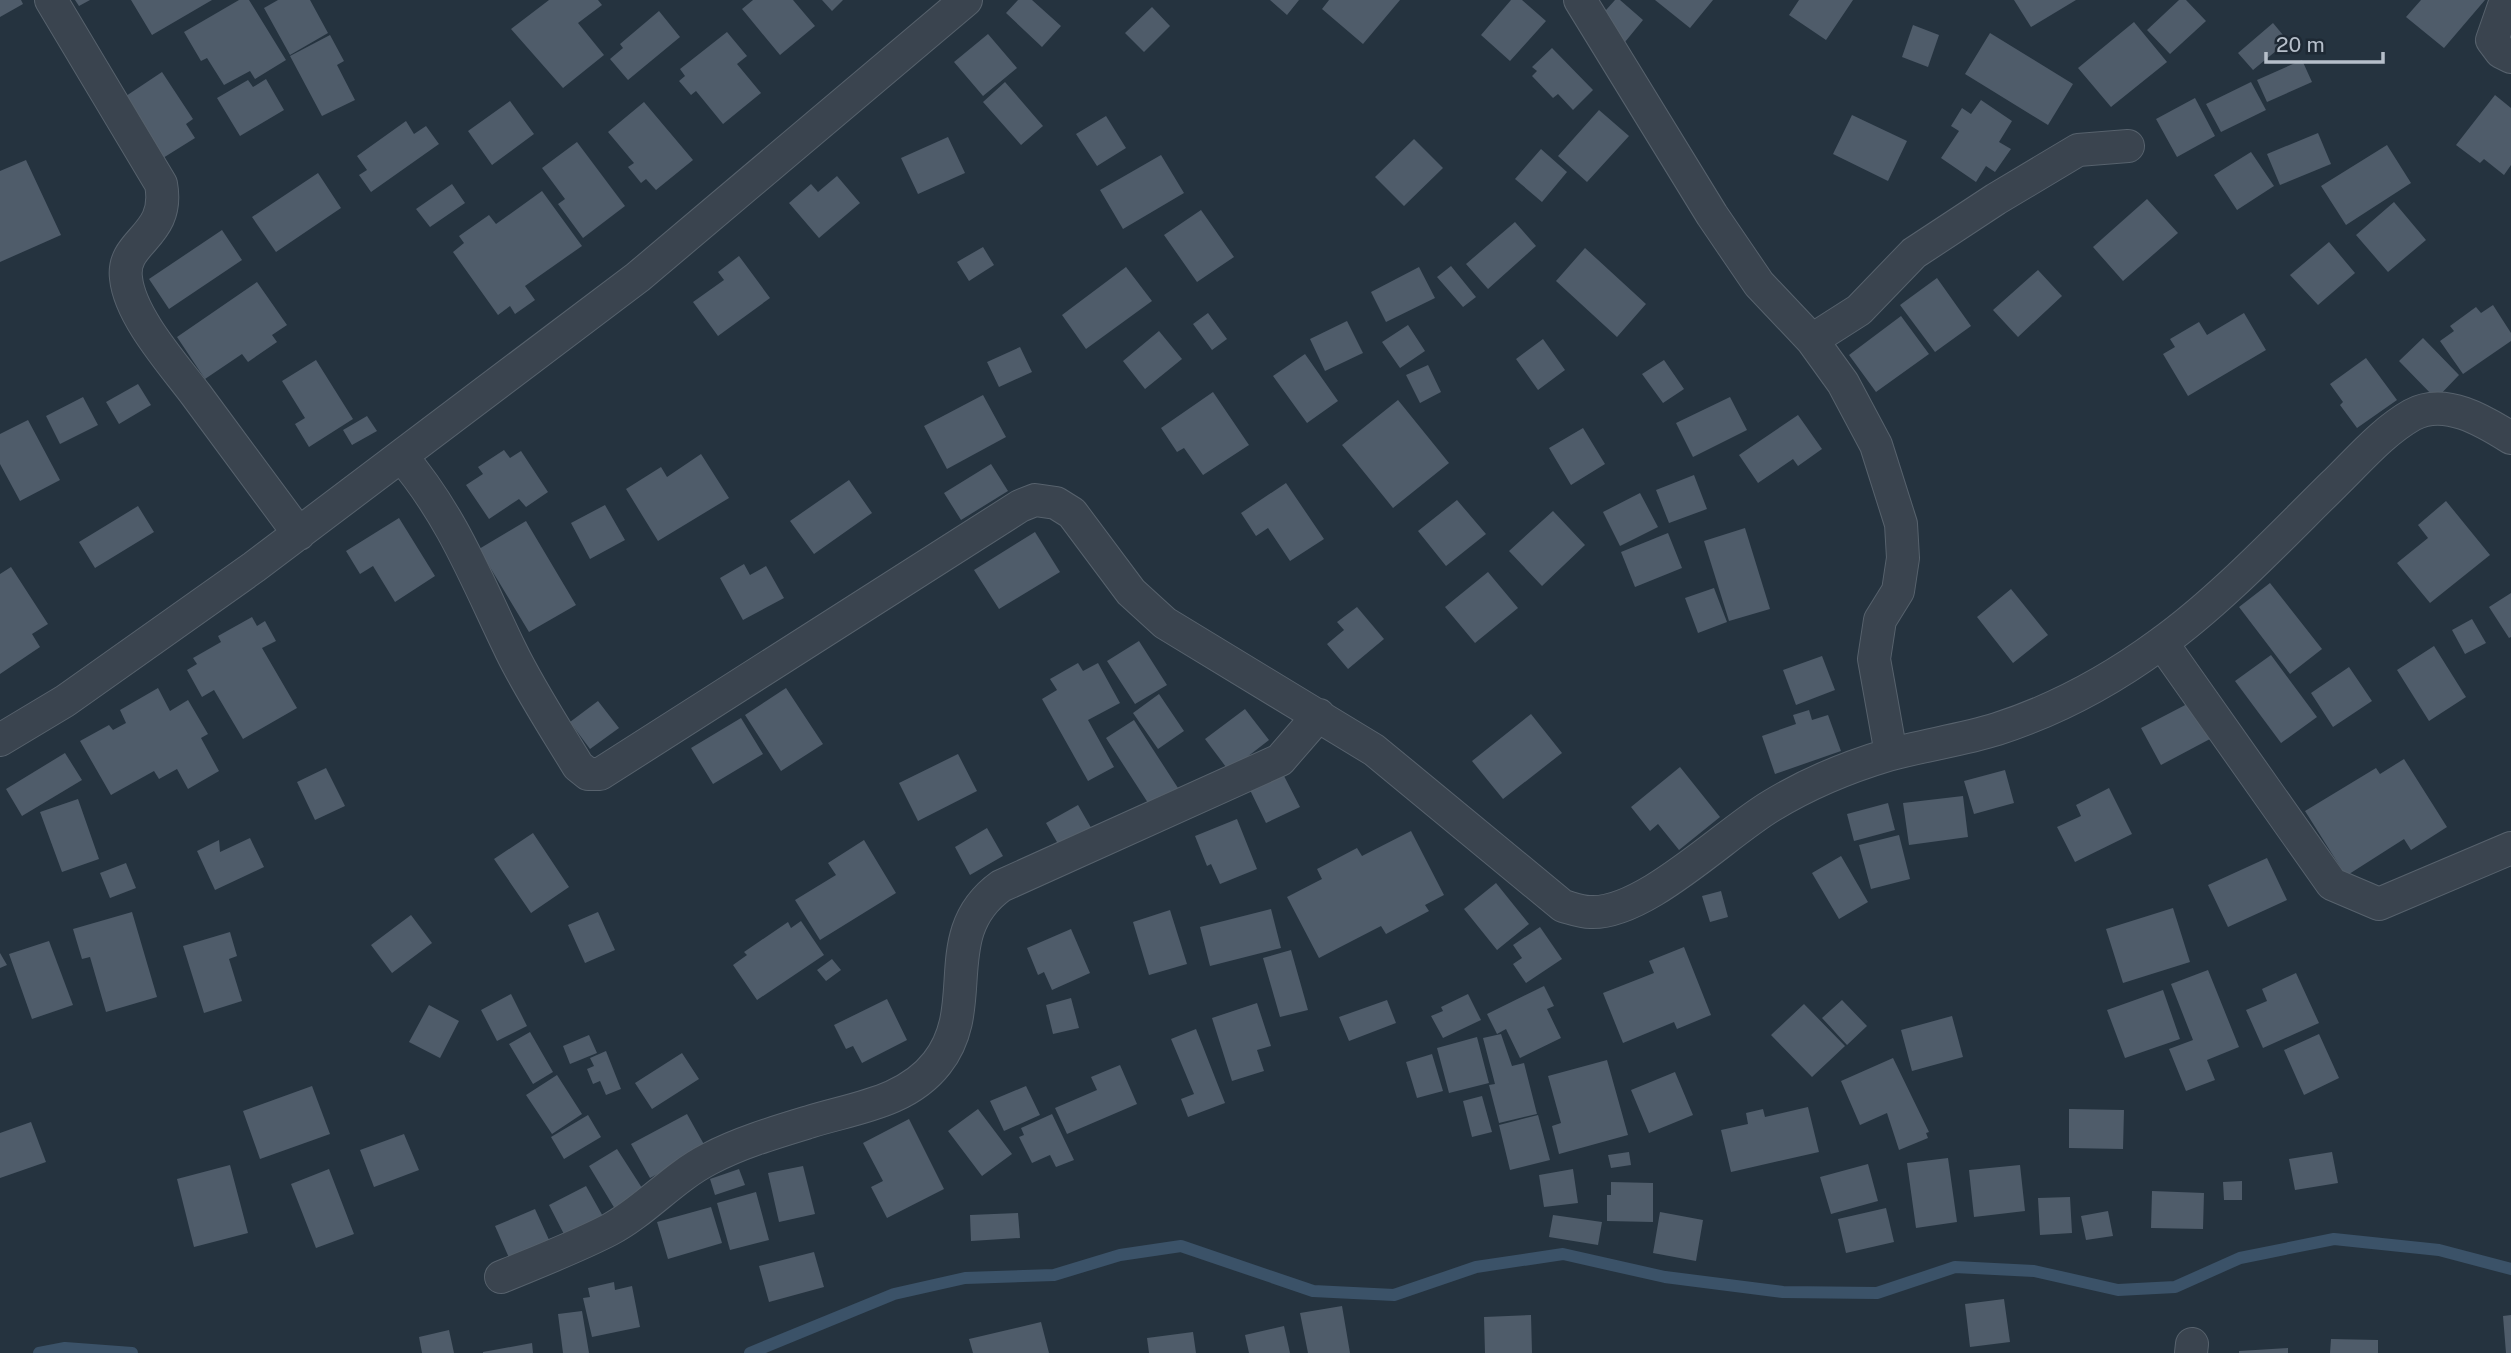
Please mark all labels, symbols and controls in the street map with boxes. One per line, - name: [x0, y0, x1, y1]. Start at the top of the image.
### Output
- scale bar: [2266, 21, 2383, 65]
- text: 20 m: [2276, 32, 2325, 57]

